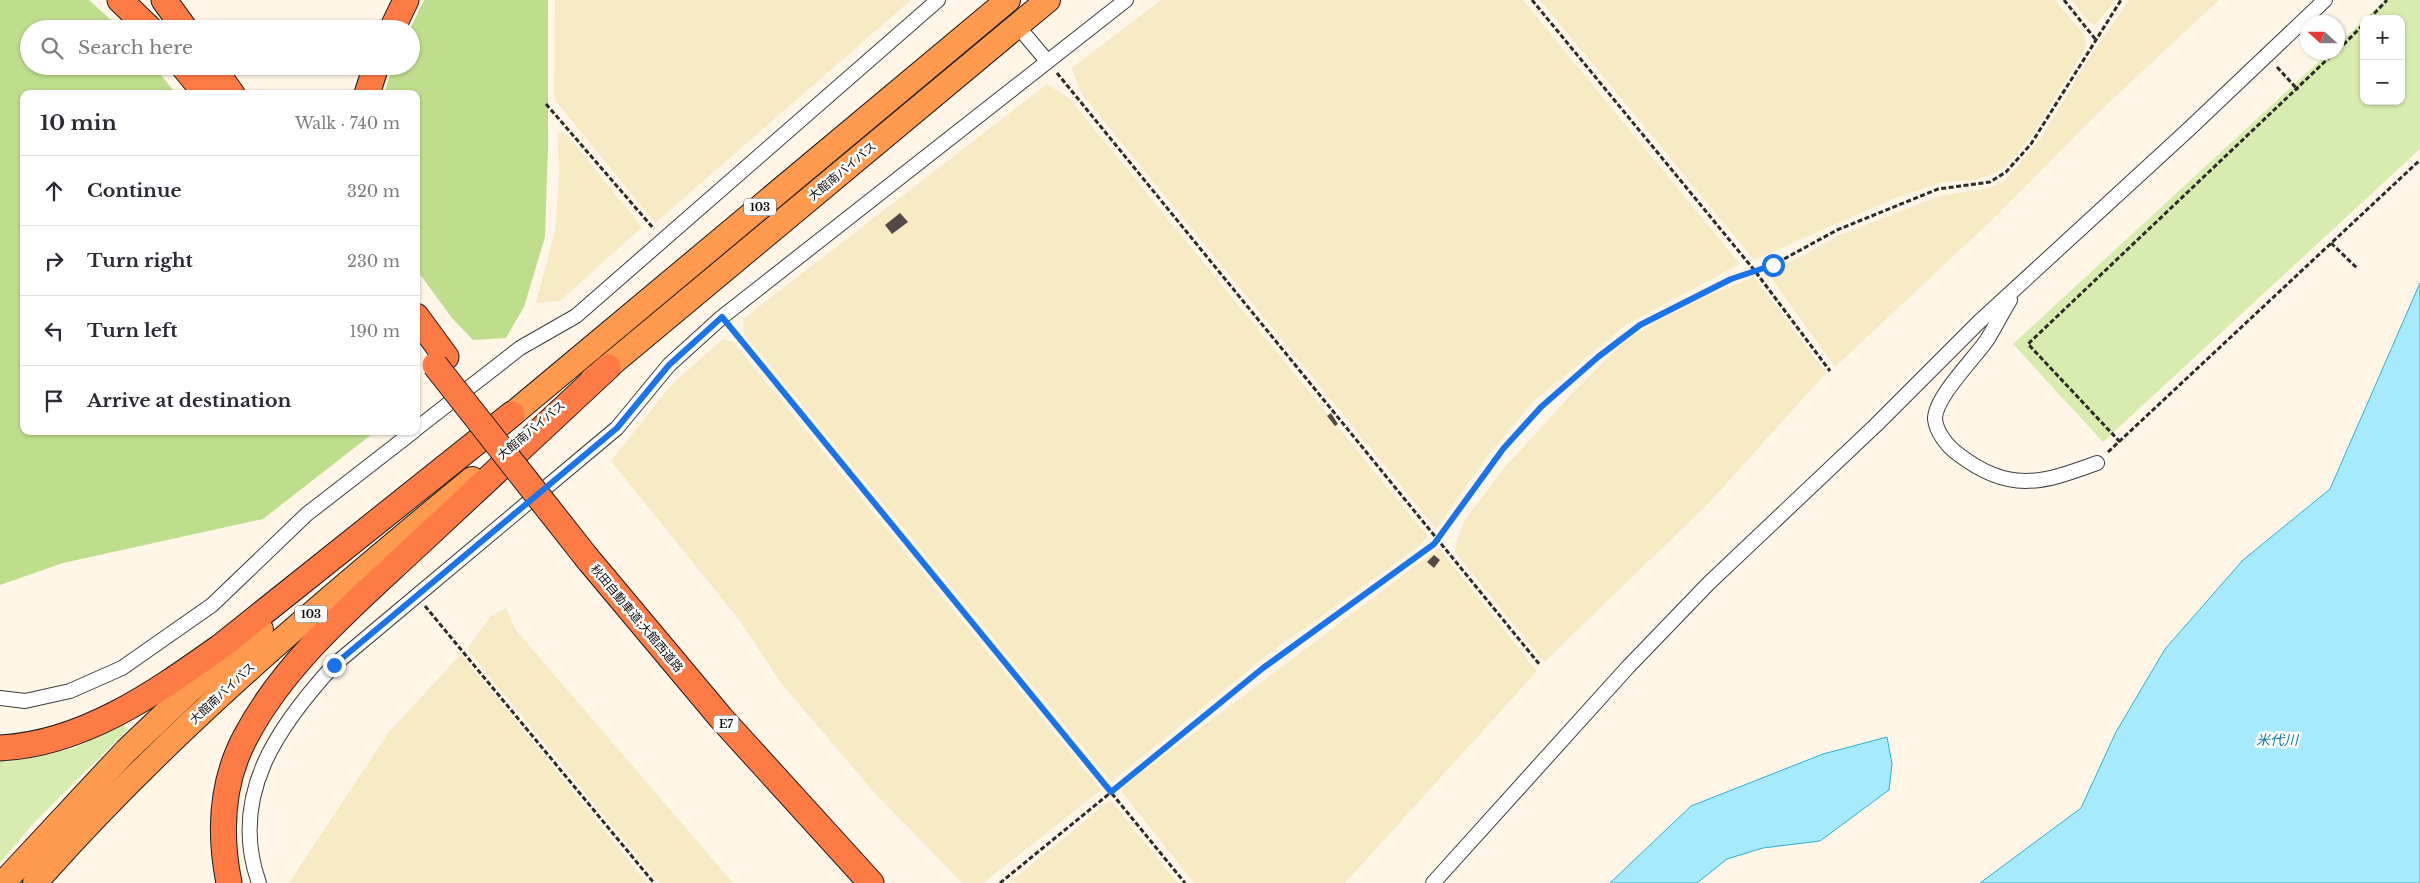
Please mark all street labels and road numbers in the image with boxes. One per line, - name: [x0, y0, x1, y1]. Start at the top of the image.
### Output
- street label: 大館南バイパス: [805, 138, 879, 204]
- road number: 103: [744, 198, 776, 216]
- street label: 大館南バイパス: [494, 397, 568, 463]
- street label: 秋田自動車道;大館西道路: [588, 561, 686, 675]
- road number: 103: [295, 606, 327, 622]
- street label: 大館南バイパス: [186, 659, 258, 727]
- road number: E7: [714, 716, 738, 732]

